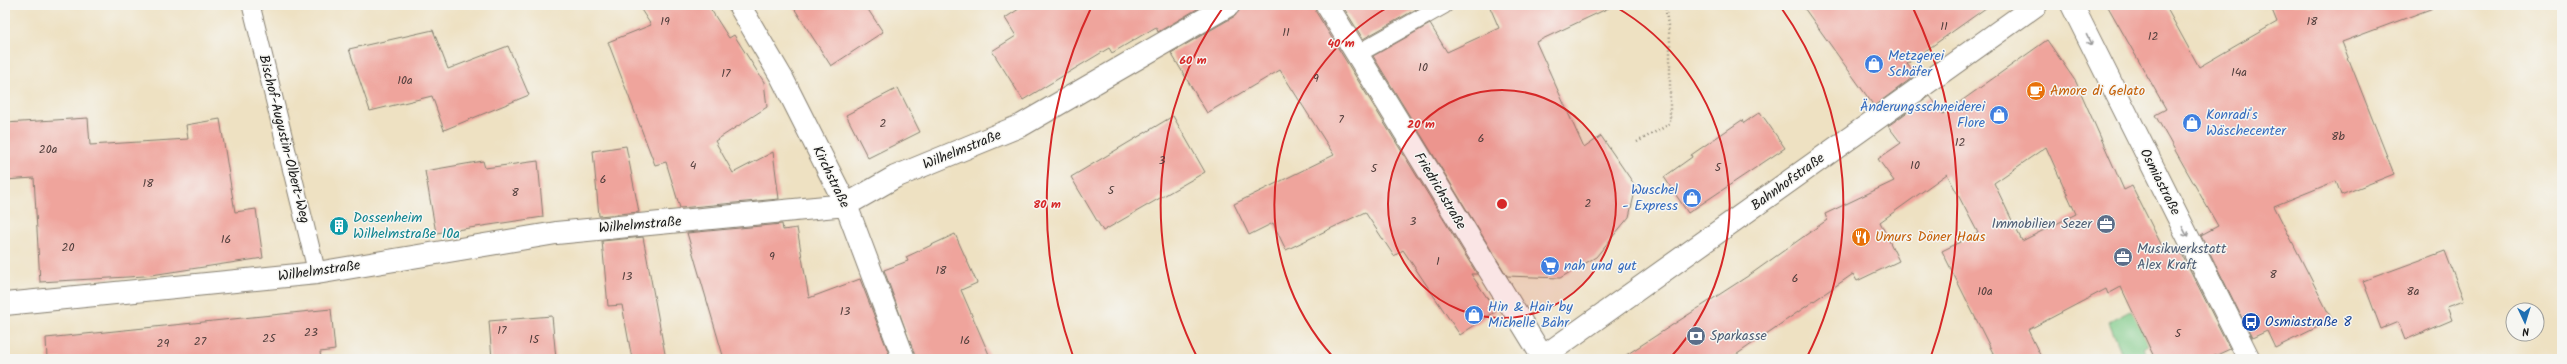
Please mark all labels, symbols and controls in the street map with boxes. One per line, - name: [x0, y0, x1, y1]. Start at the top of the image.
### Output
- house number: 19: [660, 12, 670, 31]
- house number: 18: [2307, 12, 2318, 31]
- house number: 11: [1940, 17, 1948, 36]
- house number: 11: [1282, 23, 1290, 42]
- house number: 12: [2148, 27, 2158, 46]
- text: 40 m: [1327, 34, 1355, 53]
- one-way arrow: [2086, 34, 2094, 46]
- place label: Metzgerei Schäfer: [1888, 45, 1945, 83]
- text: 60 m: [1179, 51, 1207, 70]
- street label: Bischof-Augustin-Olbert-Weg: [252, 52, 316, 226]
- shop icon: Metzgerei Schäfer: [1863, 53, 1885, 75]
- house number: 10: [1418, 58, 1428, 77]
- house number: 14a: [2231, 63, 2247, 82]
- house number: 17: [721, 64, 731, 83]
- house number: 9: [1313, 69, 1319, 88]
- house number: 10a: [397, 71, 413, 90]
- cafe icon: Amore di Gelato: [2025, 80, 2047, 102]
- place label: Amore di Gelato: [2050, 80, 2145, 102]
- place label: Änderungsschneiderei Flore: [1860, 96, 1986, 134]
- shop icon: Änderungsschneiderei Flore: [1988, 104, 2010, 126]
- place label: Konradi's Wäschecenter: [2206, 104, 2287, 142]
- house number: 7: [1338, 110, 1344, 129]
- shop icon: Konradi's Wäschecenter: [2181, 112, 2203, 134]
- house number: 2: [880, 114, 887, 133]
- text: 20 m: [1407, 115, 1435, 134]
- street label: Wilhelmstraße: [919, 124, 1005, 176]
- house number: 8b: [2331, 127, 2345, 146]
- house number: 6: [1478, 129, 1484, 148]
- house number: 12: [1955, 133, 1965, 152]
- house number: 20a: [39, 140, 58, 159]
- street label: Kirchstraße: [806, 142, 856, 213]
- street label: Osmiastraße: [2134, 145, 2187, 220]
- street label: Bahnhofstraße: [1746, 147, 1830, 216]
- street label: Friedrichstraße: [1408, 148, 1472, 235]
- house number: 3: [1159, 151, 1166, 170]
- house number: 4: [690, 156, 697, 175]
- house number: 10: [1910, 156, 1920, 175]
- house number: 5: [1715, 158, 1723, 177]
- house number: 5: [1371, 159, 1379, 178]
- house number: 6: [600, 170, 606, 189]
- house number: 18: [143, 174, 154, 193]
- place label: Wuschel - Express: [1622, 179, 1679, 217]
- house number: 5: [1108, 181, 1116, 200]
- house number: 8: [511, 183, 519, 202]
- shop icon: Wuschel - Express: [1681, 187, 1703, 209]
- house number: 2: [1585, 194, 1592, 213]
- text: 80 m: [1033, 195, 1061, 214]
- centre of rings: [1495, 197, 1509, 211]
- place label: Dossenheim Wilhelmstraße 10a: [353, 207, 460, 245]
- street label: Wilhelmstraße: [598, 210, 683, 240]
- house number: 3: [1410, 212, 1417, 231]
- place label: Immobilien Sezer: [1991, 213, 2093, 235]
- office icon: Immobilien Sezer: [2095, 213, 2117, 235]
- building icon: Dossenheim Wilhelmstraße 10a: [328, 215, 350, 237]
- one-way arrow: [2181, 225, 2189, 237]
- restaurant icon: Umurs Döner Haus: [1850, 226, 1872, 248]
- place label: Umurs Döner Haus: [1875, 226, 1986, 248]
- house number: 16: [221, 230, 231, 249]
- house number: 20: [62, 238, 74, 257]
- place label: Musikwerkstatt Alex Kraft: [2137, 238, 2227, 276]
- office icon: Musikwerkstatt Alex Kraft: [2112, 246, 2134, 268]
- house number: 9: [769, 247, 775, 266]
- house number: 1: [1436, 252, 1440, 271]
- street label: Wilhelmstraße: [276, 254, 362, 288]
- supermarket icon: nah und gut: [1539, 255, 1561, 277]
- place label: nah und gut: [1564, 255, 1637, 277]
- house number: 18: [936, 261, 947, 280]
- house number: 8: [2269, 265, 2277, 284]
- house number: 13: [622, 267, 632, 286]
- house number: 6: [1792, 269, 1798, 288]
- house number: 10a: [1977, 282, 1993, 301]
- house number: 8a: [2407, 282, 2420, 301]
- place label: Hin & Hair by Michelle Bähr: [1488, 296, 1573, 334]
- house number: 13: [840, 302, 850, 321]
- north arrow: [2505, 302, 2545, 342]
- shop icon: Hin & Hair by Michelle Bähr: [1463, 304, 1485, 326]
- bus stop icon: Osmiastraße 8: [2240, 311, 2262, 333]
- place label: Osmiastraße 8: [2265, 311, 2352, 333]
- house number: 17: [497, 321, 507, 340]
- text: N: [2521, 322, 2530, 340]
- house number: 23: [304, 323, 318, 342]
- house number: 5: [2175, 324, 2183, 343]
- bank icon: Sparkasse: [1685, 325, 1707, 347]
- place label: Sparkasse: [1710, 325, 1767, 347]
- house number: 25: [262, 329, 277, 348]
- house number: 15: [529, 330, 541, 349]
- house number: 16: [960, 331, 970, 350]
- house number: 27: [194, 332, 207, 351]
- house number: 29: [157, 334, 170, 353]

